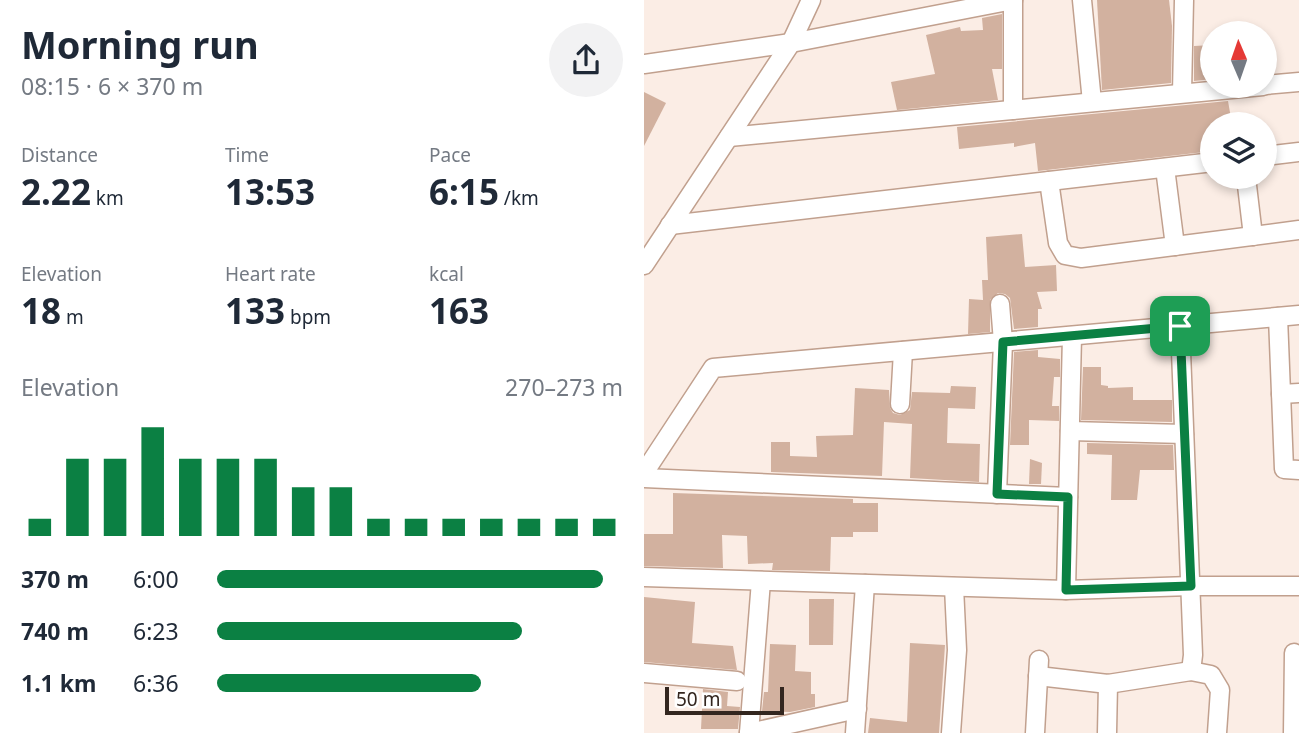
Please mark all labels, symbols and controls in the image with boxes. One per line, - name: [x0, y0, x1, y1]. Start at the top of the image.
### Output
- text: Morning run: [21, 18, 259, 70]
- north arrow: [1200, 21, 1278, 98]
- map controls: [1200, 21, 1277, 189]
- button: share: [549, 23, 623, 97]
- text: 08:15 · 6 × 370 m: [21, 70, 203, 102]
- button: layers: [1200, 112, 1277, 189]
- text: Distance: [21, 142, 98, 168]
- text: Time: [225, 142, 269, 168]
- text: Pace: [429, 142, 471, 168]
- text: 2.22: [21, 168, 91, 215]
- text: 13:53: [225, 168, 315, 215]
- text: 6:15: [429, 168, 499, 215]
- text: km: [91, 185, 124, 211]
- text: /km: [499, 185, 539, 211]
- text: Elevation: [21, 261, 102, 287]
- text: Heart rate: [225, 261, 316, 287]
- text: kcal: [429, 261, 464, 287]
- text: 18: [21, 287, 61, 334]
- text: 133: [225, 287, 285, 334]
- text: 163: [429, 287, 489, 334]
- pin: [1150, 296, 1210, 356]
- text: m: [61, 304, 84, 330]
- text: bpm: [285, 304, 331, 330]
- icon: arrive: [1161, 307, 1199, 345]
- text: Elevation: [21, 371, 119, 403]
- text: 270–273 m: [505, 371, 623, 403]
- text: 370 m: [21, 563, 89, 595]
- text: 6:00: [133, 563, 179, 595]
- text: 740 m: [21, 615, 89, 647]
- text: 6:23: [133, 615, 179, 647]
- text: 1.1 km: [21, 667, 96, 699]
- text: 6:36: [133, 667, 179, 699]
- scale bar: [665, 684, 784, 716]
- text: 50 m: [676, 686, 720, 712]

